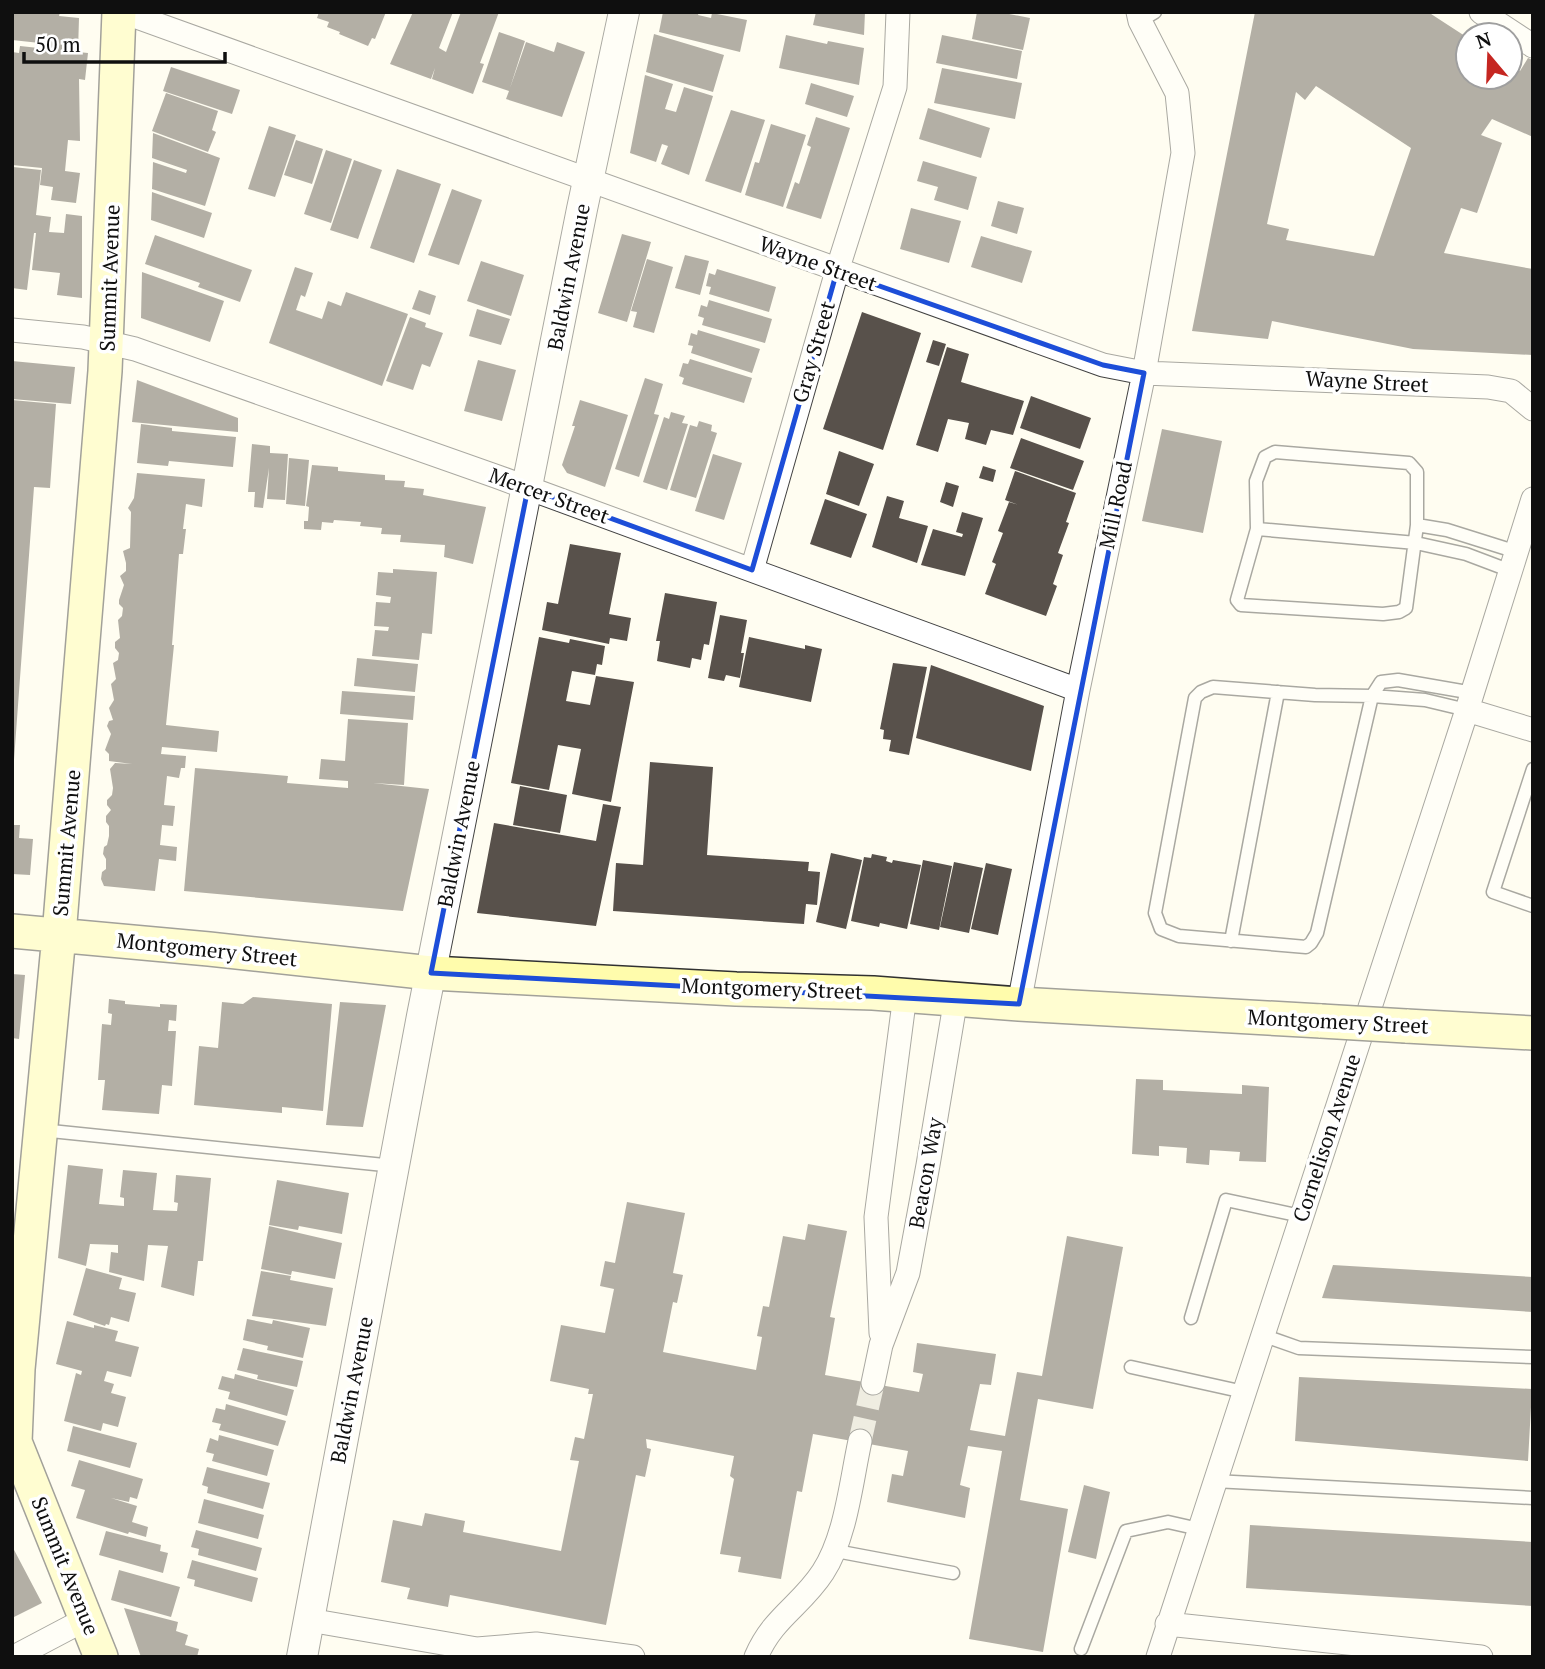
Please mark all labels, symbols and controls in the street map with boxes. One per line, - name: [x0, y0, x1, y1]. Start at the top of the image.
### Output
- scale bar: [24, 21, 226, 65]
- north arrow: [1454, 21, 1524, 91]
- text: N: [1472, 25, 1495, 54]
- text: 50 m: [35, 30, 81, 58]
- street label: Baldwin Avenue: [540, 201, 596, 353]
- street label: Summit Avenue: [92, 204, 126, 352]
- street label: Wayne Street: [755, 229, 881, 297]
- street label: Gray Street: [785, 297, 841, 406]
- street label: Wayne Street: [1305, 364, 1430, 398]
- street label: Mill Road: [1092, 458, 1138, 551]
- street label: Mercer Street: [485, 460, 614, 530]
- street label: Baldwin Avenue: [430, 758, 486, 910]
- street label: Summit Avenue: [46, 768, 86, 917]
- street label: Montgomery Street: [115, 926, 299, 972]
- street label: Montgomery Street: [681, 971, 863, 1005]
- street label: Montgomery Street: [1247, 1002, 1430, 1040]
- street label: Cornelison Avenue: [1286, 1050, 1366, 1225]
- street label: Beacon Way: [901, 1115, 949, 1230]
- street label: Baldwin Avenue: [323, 1314, 379, 1466]
- street label: Summit Avenue: [25, 1492, 106, 1639]

